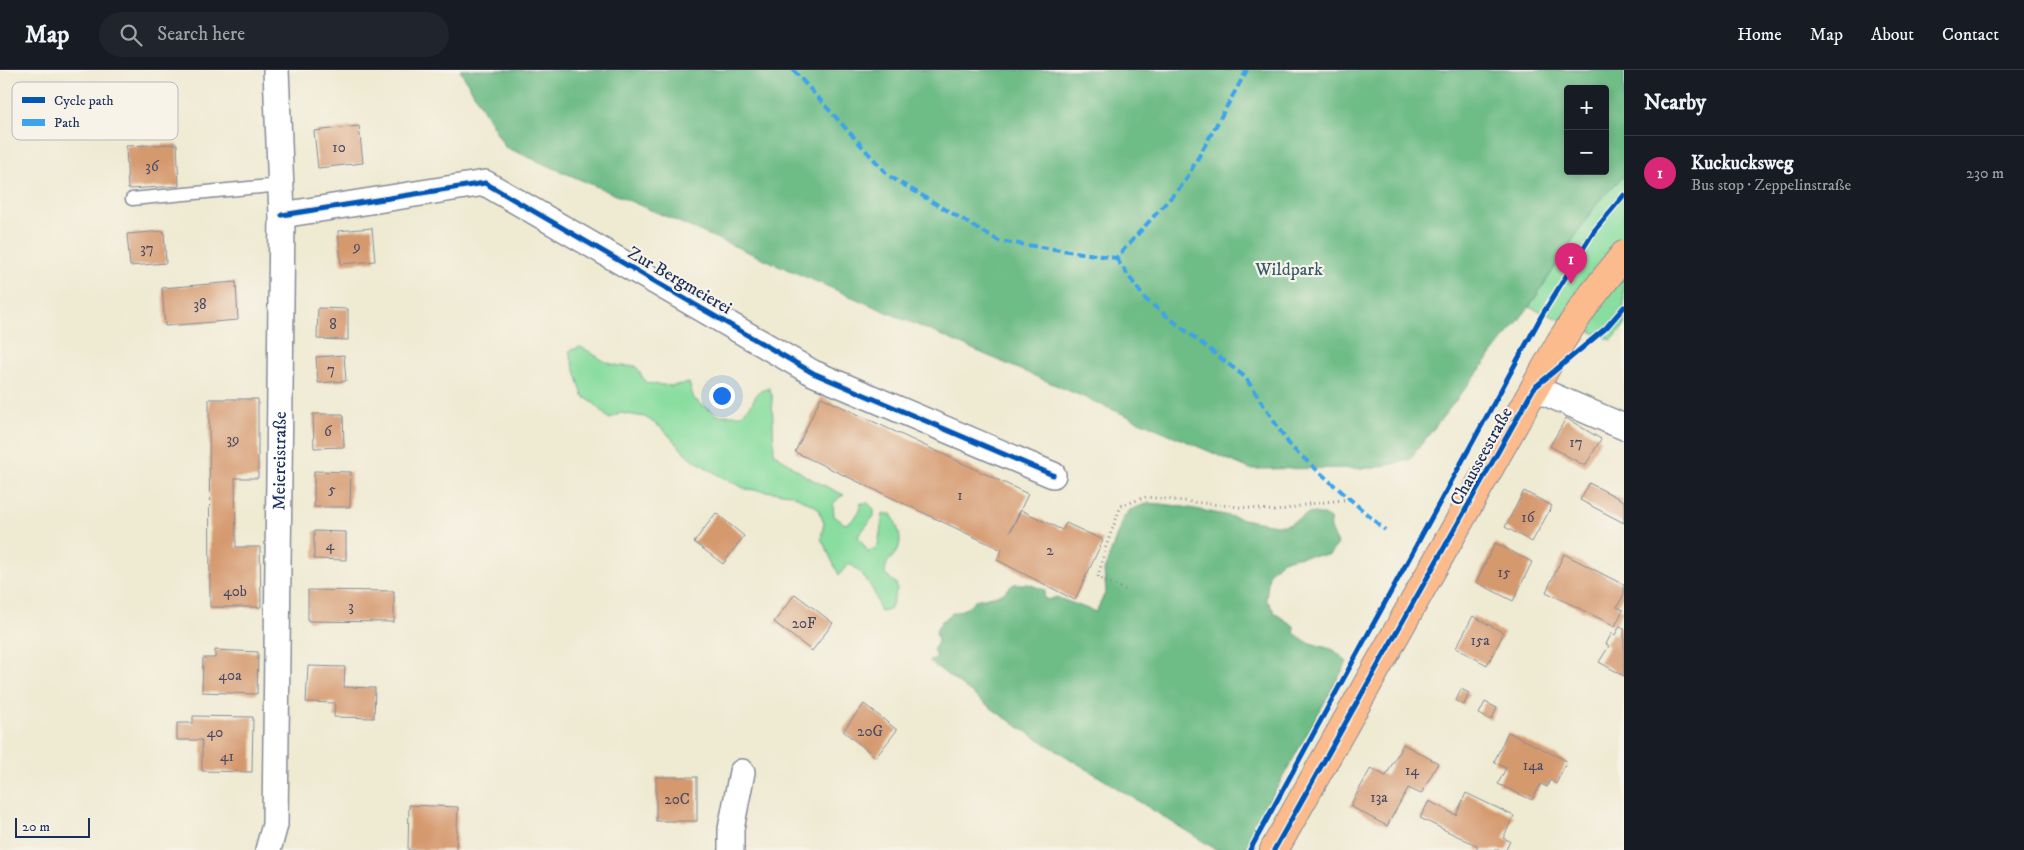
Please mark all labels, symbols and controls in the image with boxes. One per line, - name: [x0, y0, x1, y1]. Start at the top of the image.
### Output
- search box: [99, 12, 449, 57]
- text: Map: [25, 20, 69, 50]
- icon: search: [117, 21, 145, 49]
- text: Search here: [157, 23, 245, 46]
- text: Home: [1737, 24, 1782, 46]
- text: Map: [1810, 24, 1843, 46]
- text: About: [1871, 24, 1914, 46]
- text: Contact: [1942, 24, 1999, 46]
- legend: [12, 82, 178, 140]
- map controls: [1564, 85, 1609, 175]
- button: +: [1564, 85, 1609, 130]
- text: Nearby: [1644, 90, 1706, 116]
- text: Cycle path: [54, 92, 114, 110]
- text: Path: [54, 114, 81, 132]
- button: −: [1564, 130, 1609, 175]
- house number: 10: [332, 138, 346, 157]
- text: Kuckucksweg: [1691, 152, 1793, 175]
- house number: 36: [145, 157, 160, 176]
- text: 1: [1657, 163, 1663, 183]
- text: 230 m: [1966, 163, 2004, 183]
- text: Bus stop · Zeppelinstraße: [1691, 175, 1851, 195]
- house number: 9: [352, 237, 361, 256]
- house number: 37: [140, 239, 154, 258]
- street label: Zur Bergmeierei: [623, 242, 736, 320]
- pin: 1: [1555, 243, 1587, 284]
- park label: Wildpark: [1254, 259, 1323, 281]
- house number: 38: [193, 295, 207, 314]
- house number: 8: [329, 315, 337, 334]
- house number: 7: [327, 360, 335, 379]
- your location: [709, 383, 735, 409]
- street label: Chausseestraße: [1446, 403, 1518, 510]
- street label: Meiereistraße: [269, 411, 292, 511]
- house number: 6: [324, 422, 333, 441]
- house number: 39: [226, 430, 240, 449]
- house number: 17: [1569, 433, 1583, 452]
- house number: 5: [328, 480, 336, 499]
- house number: 1: [957, 486, 963, 505]
- house number: 16: [1521, 508, 1536, 527]
- house number: 4: [326, 536, 335, 555]
- house number: 2: [1046, 541, 1054, 560]
- house number: 15: [1498, 563, 1511, 582]
- house number: 40b: [223, 582, 247, 601]
- house number: 3: [348, 597, 354, 616]
- house number: 20F: [792, 614, 816, 633]
- house number: 15a: [1470, 631, 1490, 650]
- house number: 40a: [218, 666, 242, 685]
- house number: 20G: [857, 722, 883, 741]
- house number: 40: [207, 723, 223, 742]
- house number: 41: [220, 747, 234, 766]
- house number: 14a: [1523, 756, 1544, 775]
- house number: 14: [1405, 761, 1419, 780]
- house number: 13a: [1370, 788, 1388, 807]
- house number: 20C: [664, 790, 690, 809]
- scale bar: [15, 815, 90, 838]
- text: 20 m: [22, 818, 50, 836]

